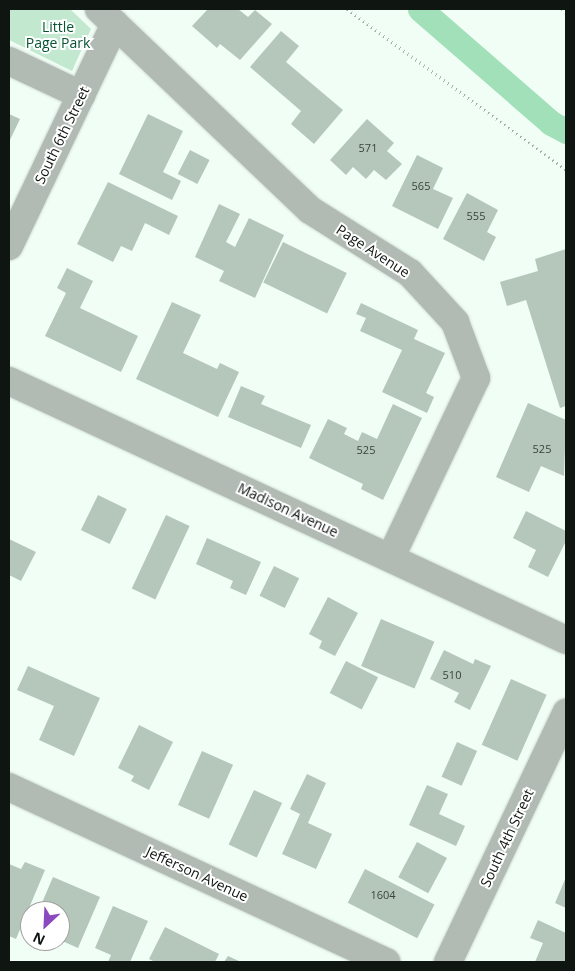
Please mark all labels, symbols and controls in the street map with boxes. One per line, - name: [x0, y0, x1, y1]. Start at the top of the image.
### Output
- park label: Little Page Park: [26, 19, 90, 52]
- street label: South 6th Street: [31, 84, 93, 186]
- house number: 571: [359, 141, 377, 155]
- house number: 565: [412, 179, 430, 193]
- house number: 555: [467, 209, 485, 223]
- street label: Page Avenue: [333, 221, 413, 281]
- house number: 525: [533, 442, 551, 456]
- house number: 525: [357, 443, 375, 457]
- street label: Madison Avenue: [235, 479, 341, 541]
- house number: 510: [443, 668, 461, 682]
- street label: South 4th Street: [477, 786, 537, 890]
- street label: Jefferson Avenue: [143, 843, 251, 905]
- house number: 1604: [370, 888, 396, 902]
- north arrow: [20, 901, 70, 951]
- text: N: [30, 928, 48, 950]

